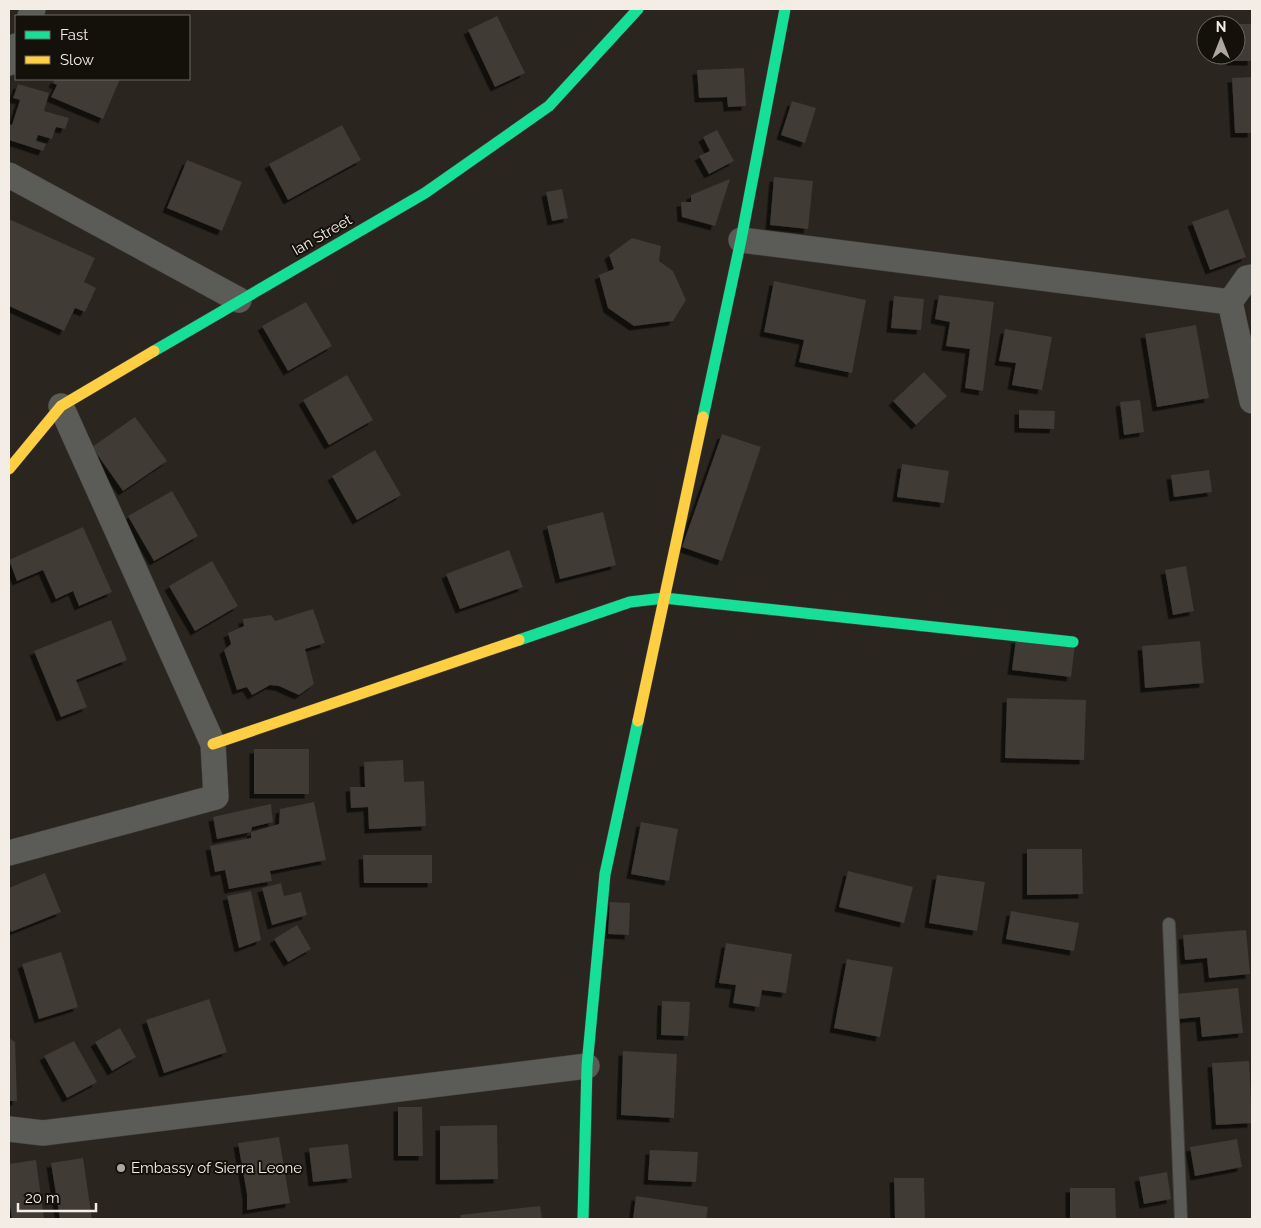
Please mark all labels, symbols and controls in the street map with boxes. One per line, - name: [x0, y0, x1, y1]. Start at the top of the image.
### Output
- legend: [15, 15, 190, 80]
- north arrow: [1196, 15, 1246, 65]
- text: N: [1216, 19, 1226, 35]
- text: Fast: [60, 26, 88, 44]
- text: Slow: [60, 51, 94, 69]
- street label: Ian Street: [289, 211, 355, 259]
- place label: Embassy of Sierra Leone: [131, 1159, 302, 1177]
- marker: Embassy of Sierra Leone: [115, 1162, 127, 1174]
- scale bar: [18, 1180, 95, 1212]
- text: 20 m: [25, 1189, 60, 1207]

